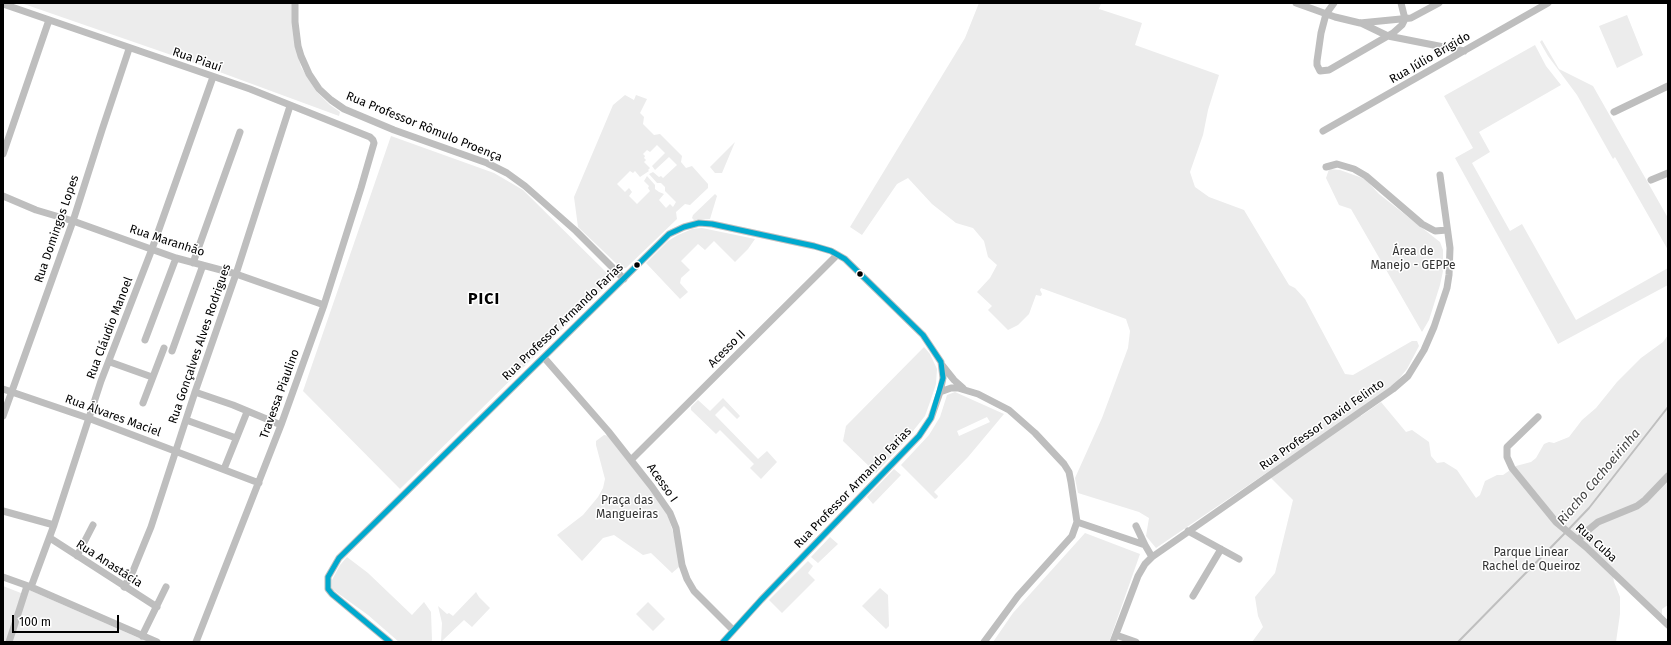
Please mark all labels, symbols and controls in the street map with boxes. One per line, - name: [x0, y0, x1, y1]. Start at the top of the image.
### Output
- street label: Rua Júlio Brígido: [1387, 29, 1473, 87]
- street label: Rua Piauí: [170, 45, 224, 75]
- street label: Rua Professor Rômulo Proença: [344, 89, 504, 165]
- street label: Rua Domingos Lopes: [32, 173, 82, 285]
- street label: Rua Maranhão: [128, 222, 206, 260]
- park label: Área de Manejo - GEPPe: [1370, 245, 1456, 273]
- street label: Rua Professor Armando Farias: [499, 260, 627, 384]
- unlabelled marker: [632, 260, 642, 270]
- street label: Rua Gonçalves Alves Rodrigues: [166, 262, 234, 426]
- unlabelled marker: [855, 269, 865, 279]
- street label: Rua Cláudio Manoel: [84, 275, 136, 381]
- district label: PICI: [468, 290, 500, 310]
- street label: Acesso II: [705, 327, 749, 371]
- street label: Travessa Piaulino: [257, 347, 303, 441]
- street label: Rua Professor David Felinto: [1257, 376, 1387, 474]
- street label: Rua Álvares Maciel: [63, 392, 163, 440]
- street label: Rua Professor Armando Farias: [791, 424, 915, 552]
- water label: Riacho Cachoeirinha: [1554, 426, 1644, 528]
- street label: Acesso I: [644, 461, 680, 505]
- park label: Praça das Mangueiras: [596, 494, 658, 522]
- street label: Rua Cuba: [1572, 521, 1620, 565]
- street label: Rua Anastácia: [73, 537, 145, 591]
- park label: Parque Linear Rachel de Queiroz: [1482, 546, 1580, 574]
- scale bar: [14, 607, 121, 633]
- text: 100 m: [19, 615, 51, 629]

